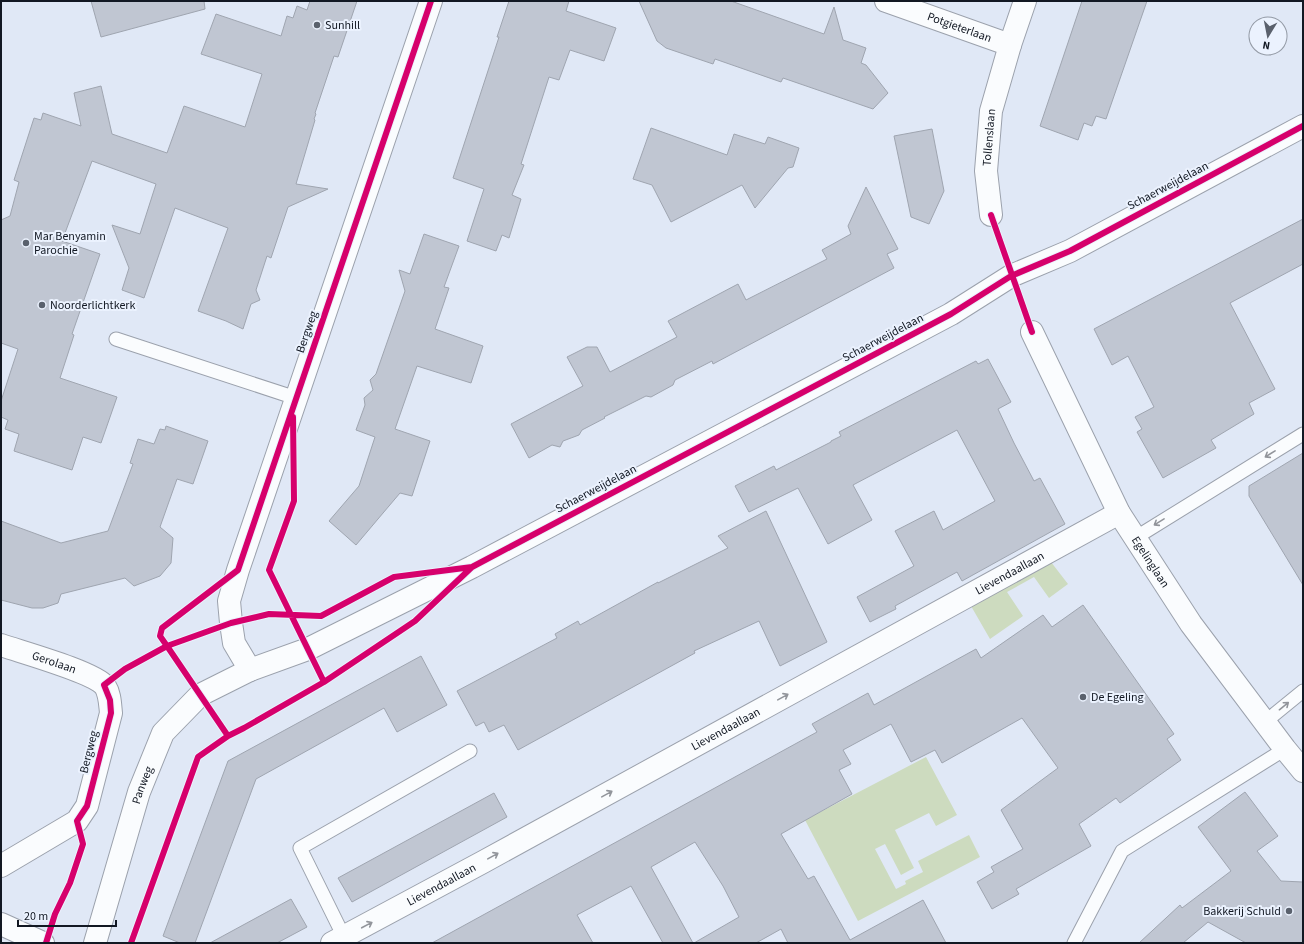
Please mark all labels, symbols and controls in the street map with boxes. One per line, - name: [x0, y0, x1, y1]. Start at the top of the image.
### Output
- street label: Potgieterlaan: [925, 8, 994, 46]
- north arrow: [1248, 16, 1288, 56]
- place label: Sunhill: [325, 17, 360, 34]
- marker: Sunhill: [312, 20, 322, 30]
- text: N: [1261, 37, 1271, 53]
- street label: Tollenslaan: [978, 108, 1000, 167]
- street label: Schaerweijdelaan: [1124, 157, 1212, 215]
- place label: Mar Benyamin Parochie: [34, 228, 106, 259]
- marker: Mar Benyamin Parochie: [21, 238, 31, 248]
- place label: Noorderlichtkerk: [50, 297, 135, 314]
- marker: Noorderlichtkerk: [37, 300, 47, 310]
- street label: Bergweg: [292, 309, 322, 355]
- street label: Schaerweijdelaan: [839, 309, 927, 367]
- one-way arrow: [1264, 451, 1276, 459]
- street label: Schaerweijdelaan: [552, 460, 640, 518]
- one-way arrow: [1153, 519, 1165, 527]
- street label: Egelinglaan: [1128, 533, 1174, 591]
- street label: Lievendaallaan: [972, 547, 1047, 599]
- street label: Gerolaan: [30, 647, 79, 678]
- place label: De Egeling: [1091, 689, 1144, 706]
- marker: De Egeling: [1078, 692, 1088, 702]
- one-way arrow: [776, 693, 788, 701]
- one-way arrow: [1278, 702, 1289, 711]
- street label: Lievendaallaan: [688, 703, 763, 755]
- street label: Bergweg: [75, 729, 103, 775]
- street label: Panweg: [127, 763, 157, 806]
- one-way arrow: [601, 789, 613, 797]
- one-way arrow: [487, 852, 499, 860]
- street label: Lievendaallaan: [404, 859, 479, 910]
- scale bar: [18, 902, 116, 928]
- place label: Bakkerij Schuld: [1203, 903, 1281, 920]
- marker: Bakkerij Schuld: [1284, 906, 1294, 916]
- text: 20 m: [24, 908, 48, 925]
- one-way arrow: [360, 920, 372, 928]

